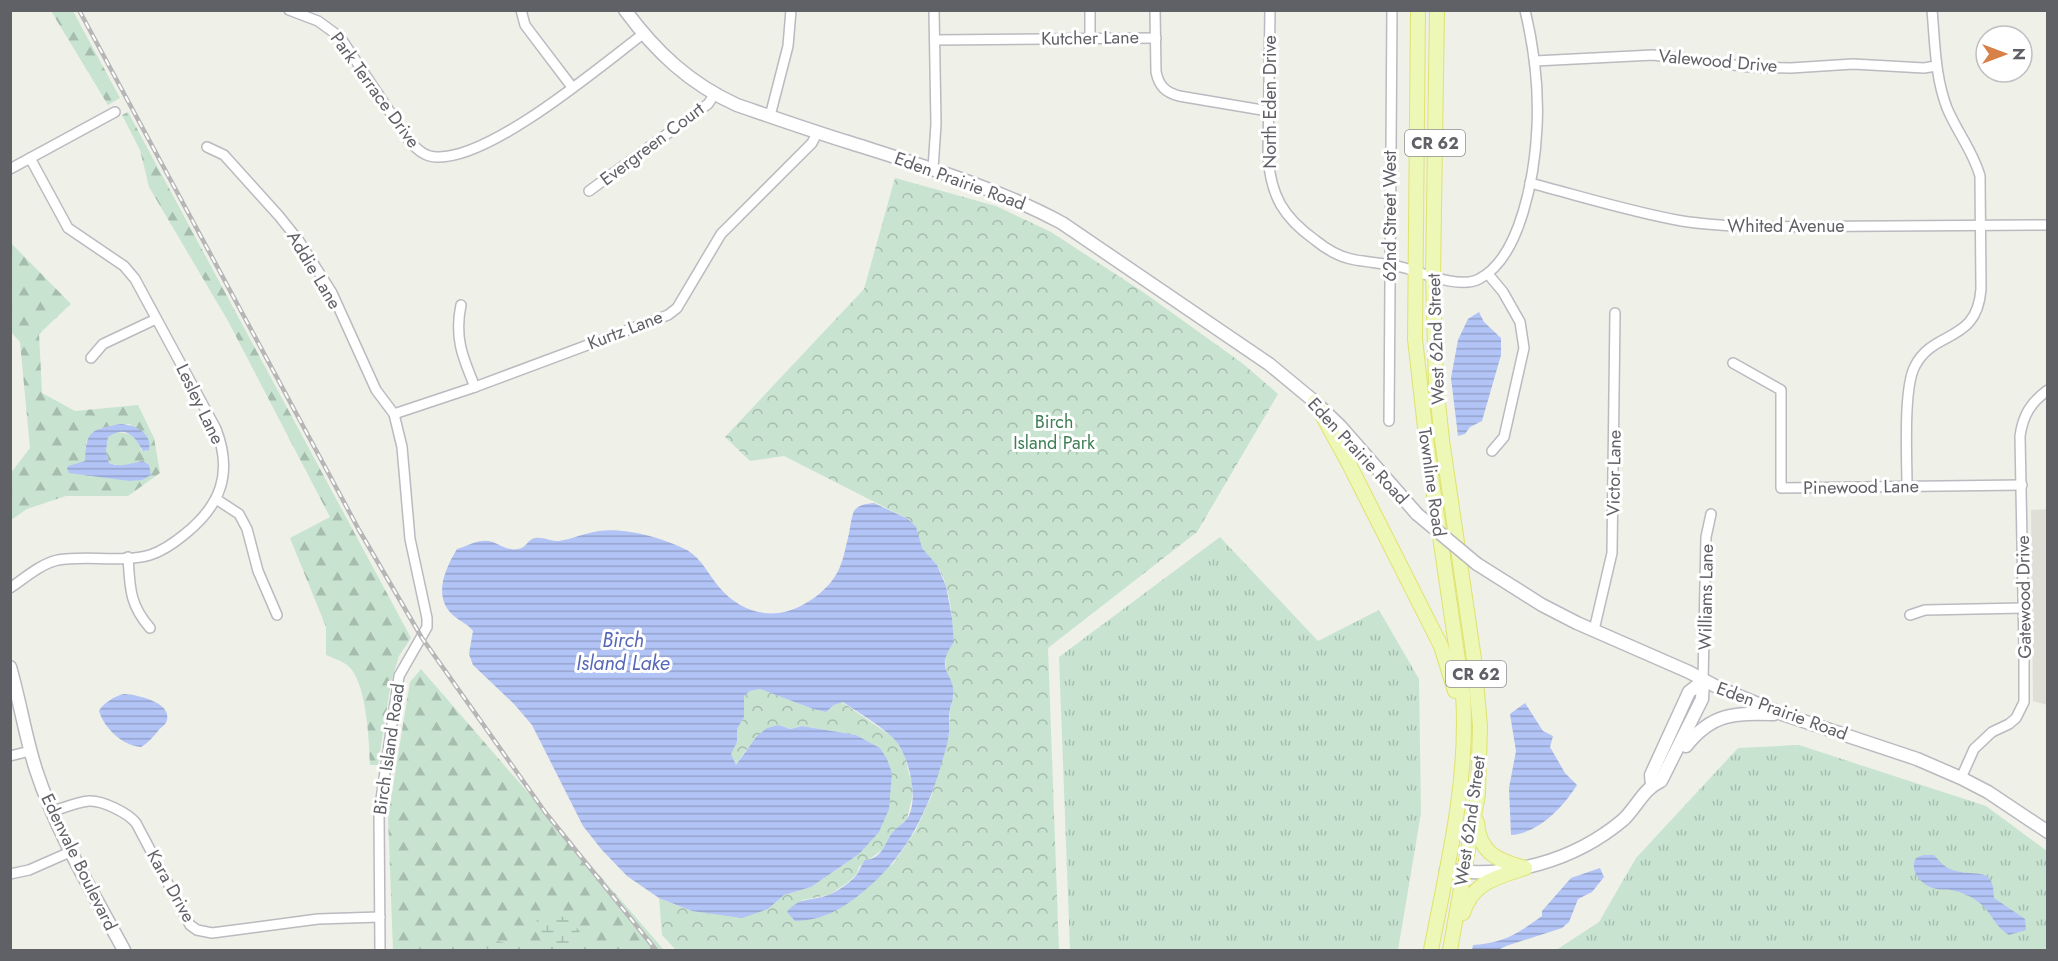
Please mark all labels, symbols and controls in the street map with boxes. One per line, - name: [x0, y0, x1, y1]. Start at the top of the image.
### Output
- street label: Kutcher Lane: [1041, 24, 1139, 52]
- north arrow: [1974, 24, 2034, 84]
- street label: Park Terrace Drive: [324, 27, 426, 153]
- street label: North Eden Drive: [1257, 35, 1283, 169]
- street label: Valewood Drive: [1657, 43, 1779, 79]
- text: N: [2007, 48, 2030, 60]
- street label: Evergreen Court: [595, 96, 710, 192]
- road number: CR 62: [1405, 130, 1465, 156]
- street label: Eden Prairie Road: [891, 145, 1029, 217]
- street label: 62nd Street West: [1377, 150, 1403, 282]
- street label: Whited Avenue: [1727, 213, 1845, 239]
- street label: Addie Lane: [280, 226, 348, 314]
- street label: West 62nd Street: [1421, 272, 1451, 405]
- street label: Kurtz Lane: [584, 304, 666, 356]
- street label: Lesley Lane: [169, 359, 231, 449]
- street label: Eden Prairie Road: [1302, 392, 1414, 510]
- park label: Birch Island Park: [1013, 409, 1095, 456]
- street label: Townline Road: [1412, 426, 1452, 538]
- street label: Victor Lane: [1600, 430, 1628, 516]
- street label: Pinewood Lane: [1803, 473, 1919, 501]
- street label: Gatewood Drive: [2010, 535, 2038, 659]
- street label: Williams Lane: [1692, 544, 1720, 650]
- water label: Birch Island Lake: [576, 626, 670, 678]
- road number: CR 62: [1446, 661, 1506, 687]
- street label: Eden Prairie Road: [1713, 675, 1851, 747]
- street label: Birch Island Road: [367, 682, 411, 816]
- street label: West 62nd Street: [1448, 754, 1492, 888]
- street label: Edenvale Boulevard: [35, 789, 123, 935]
- street label: Kara Drive: [140, 845, 202, 927]

